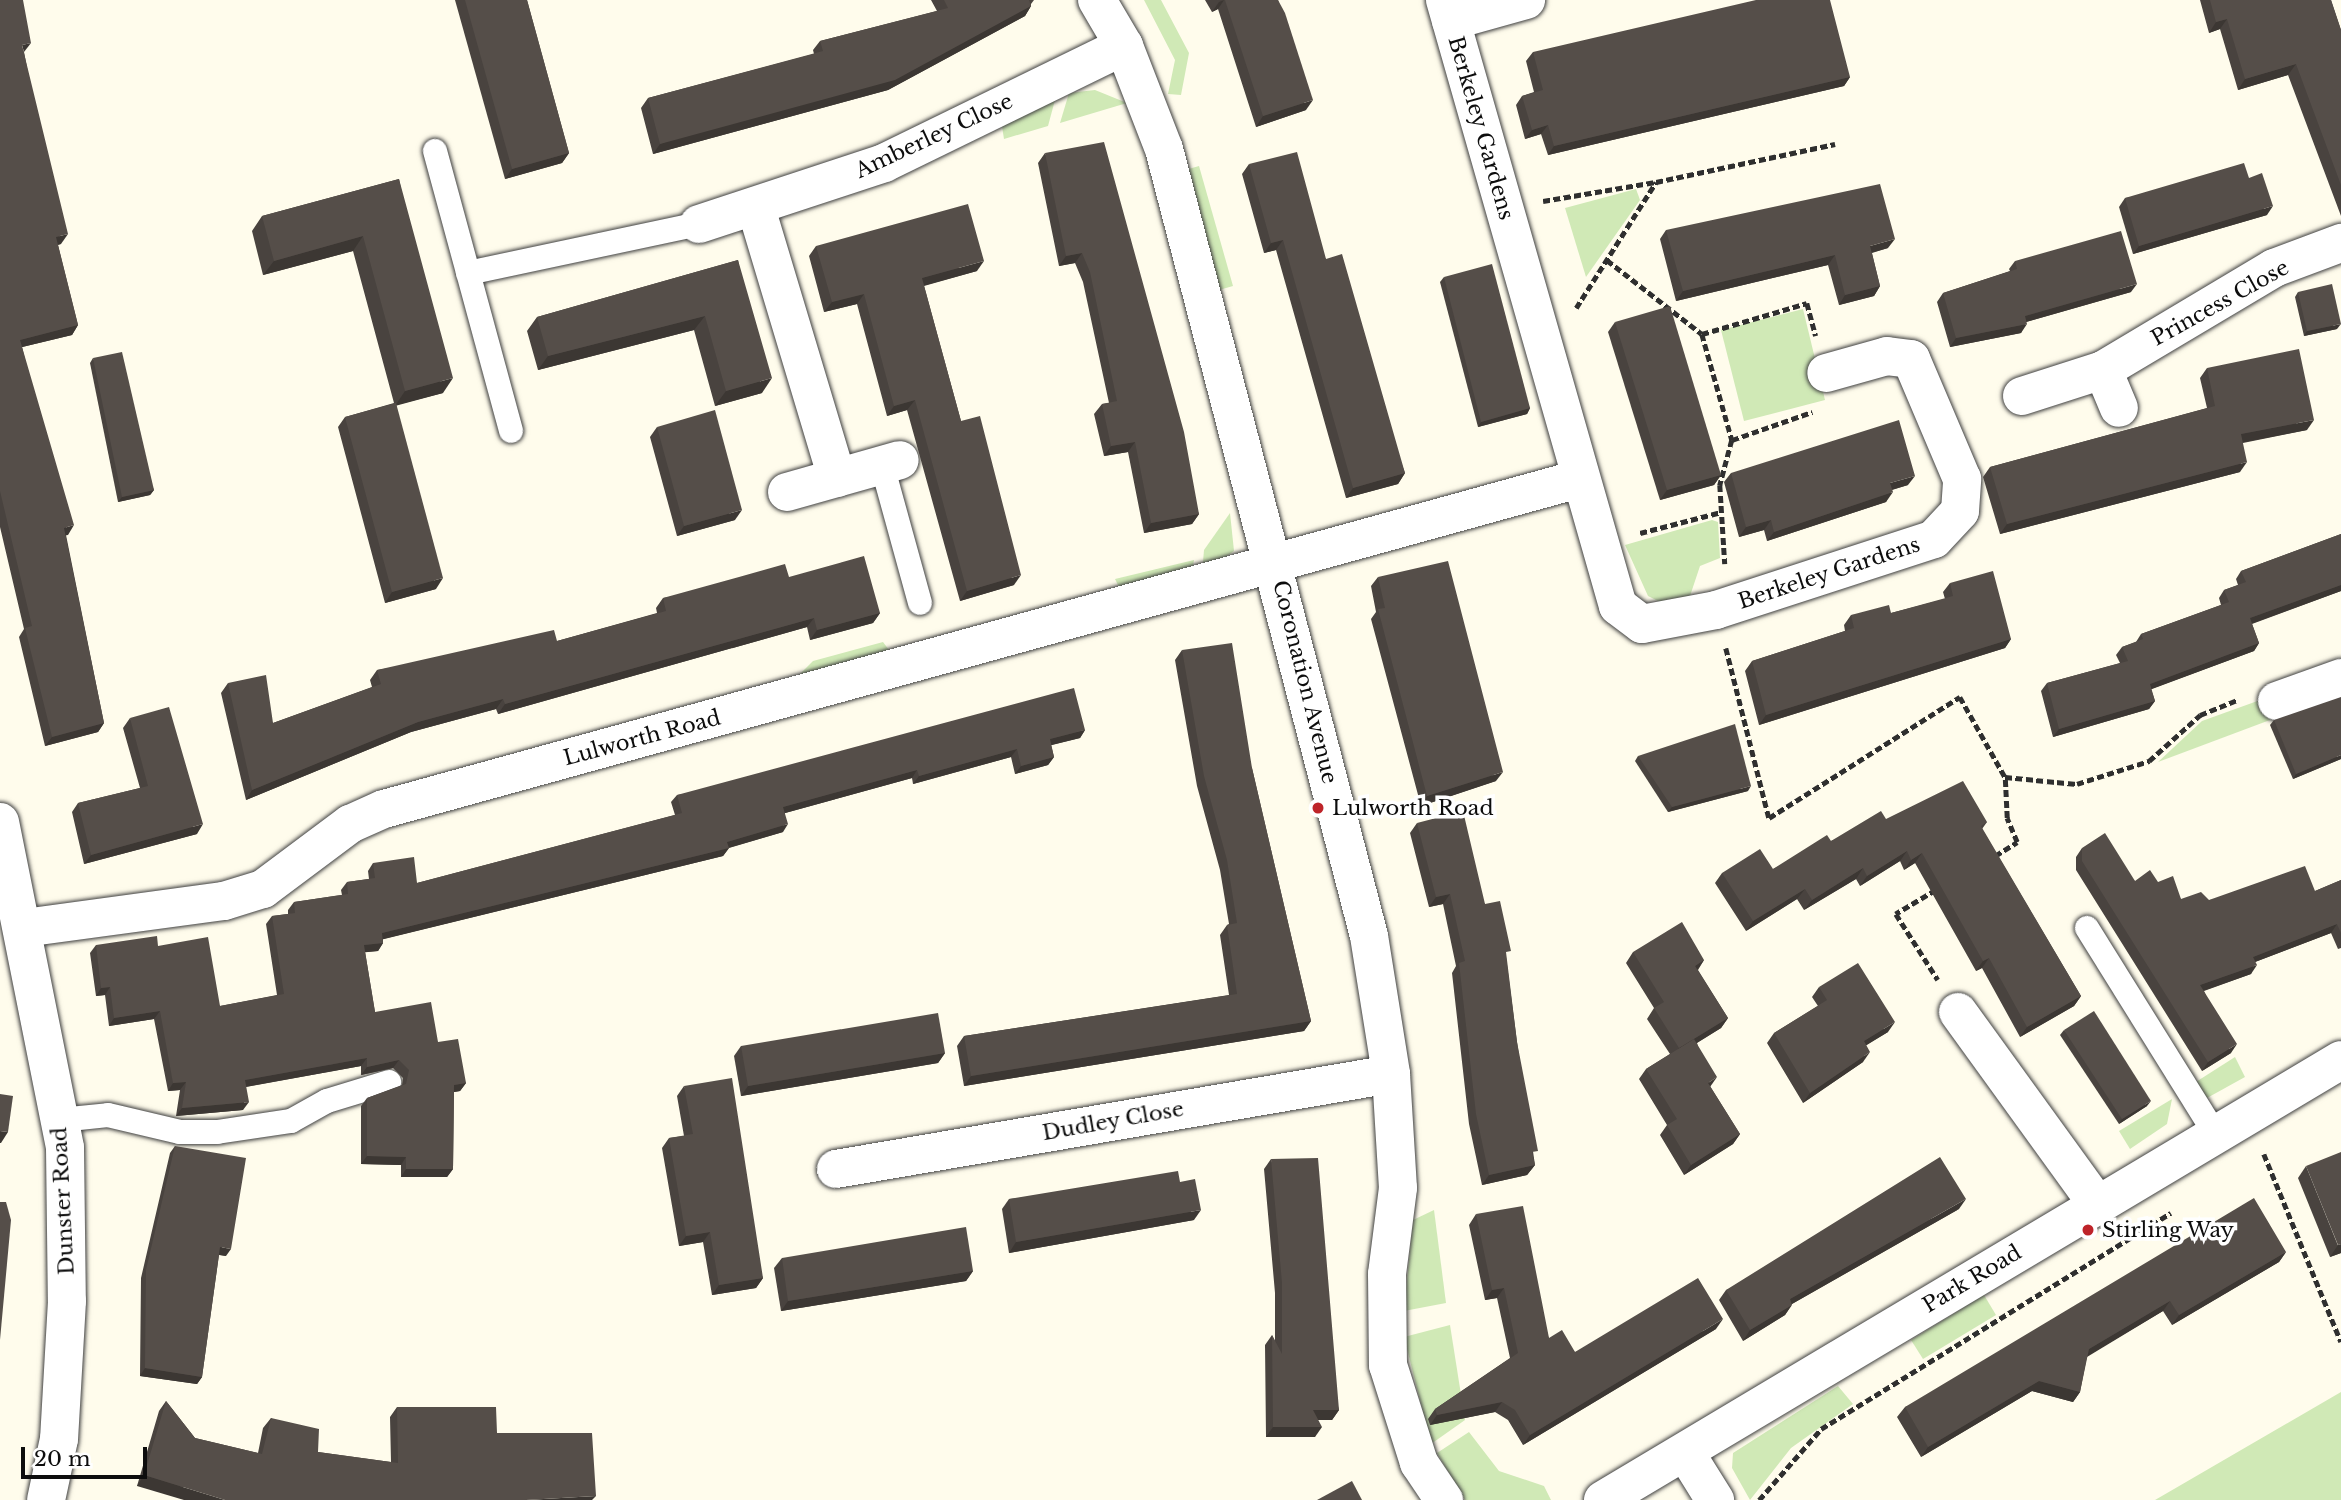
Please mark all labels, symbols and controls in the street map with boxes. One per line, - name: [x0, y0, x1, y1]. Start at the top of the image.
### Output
- street label: Berkeley Gardens: [1443, 33, 1519, 223]
- street label: Amberley Close: [851, 88, 1017, 184]
- street label: Princess Close: [2147, 255, 2293, 351]
- street label: Berkeley Gardens: [1735, 532, 1923, 614]
- street label: Coronation Avenue: [1267, 577, 1343, 787]
- street label: Lulworth Road: [561, 705, 723, 771]
- place label: Lulworth Road: [1332, 795, 1494, 821]
- marker: Lulworth Road: [1310, 800, 1326, 816]
- street label: Dudley Close: [1040, 1096, 1186, 1146]
- street label: Dunster Road: [47, 1126, 79, 1276]
- place label: Stirling Way: [2102, 1217, 2235, 1243]
- marker: Stirling Way: [2080, 1222, 2096, 1238]
- street label: Park Road: [1918, 1240, 2026, 1318]
- scale bar: [24, 1434, 150, 1478]
- text: 20 m: [34, 1446, 91, 1472]

